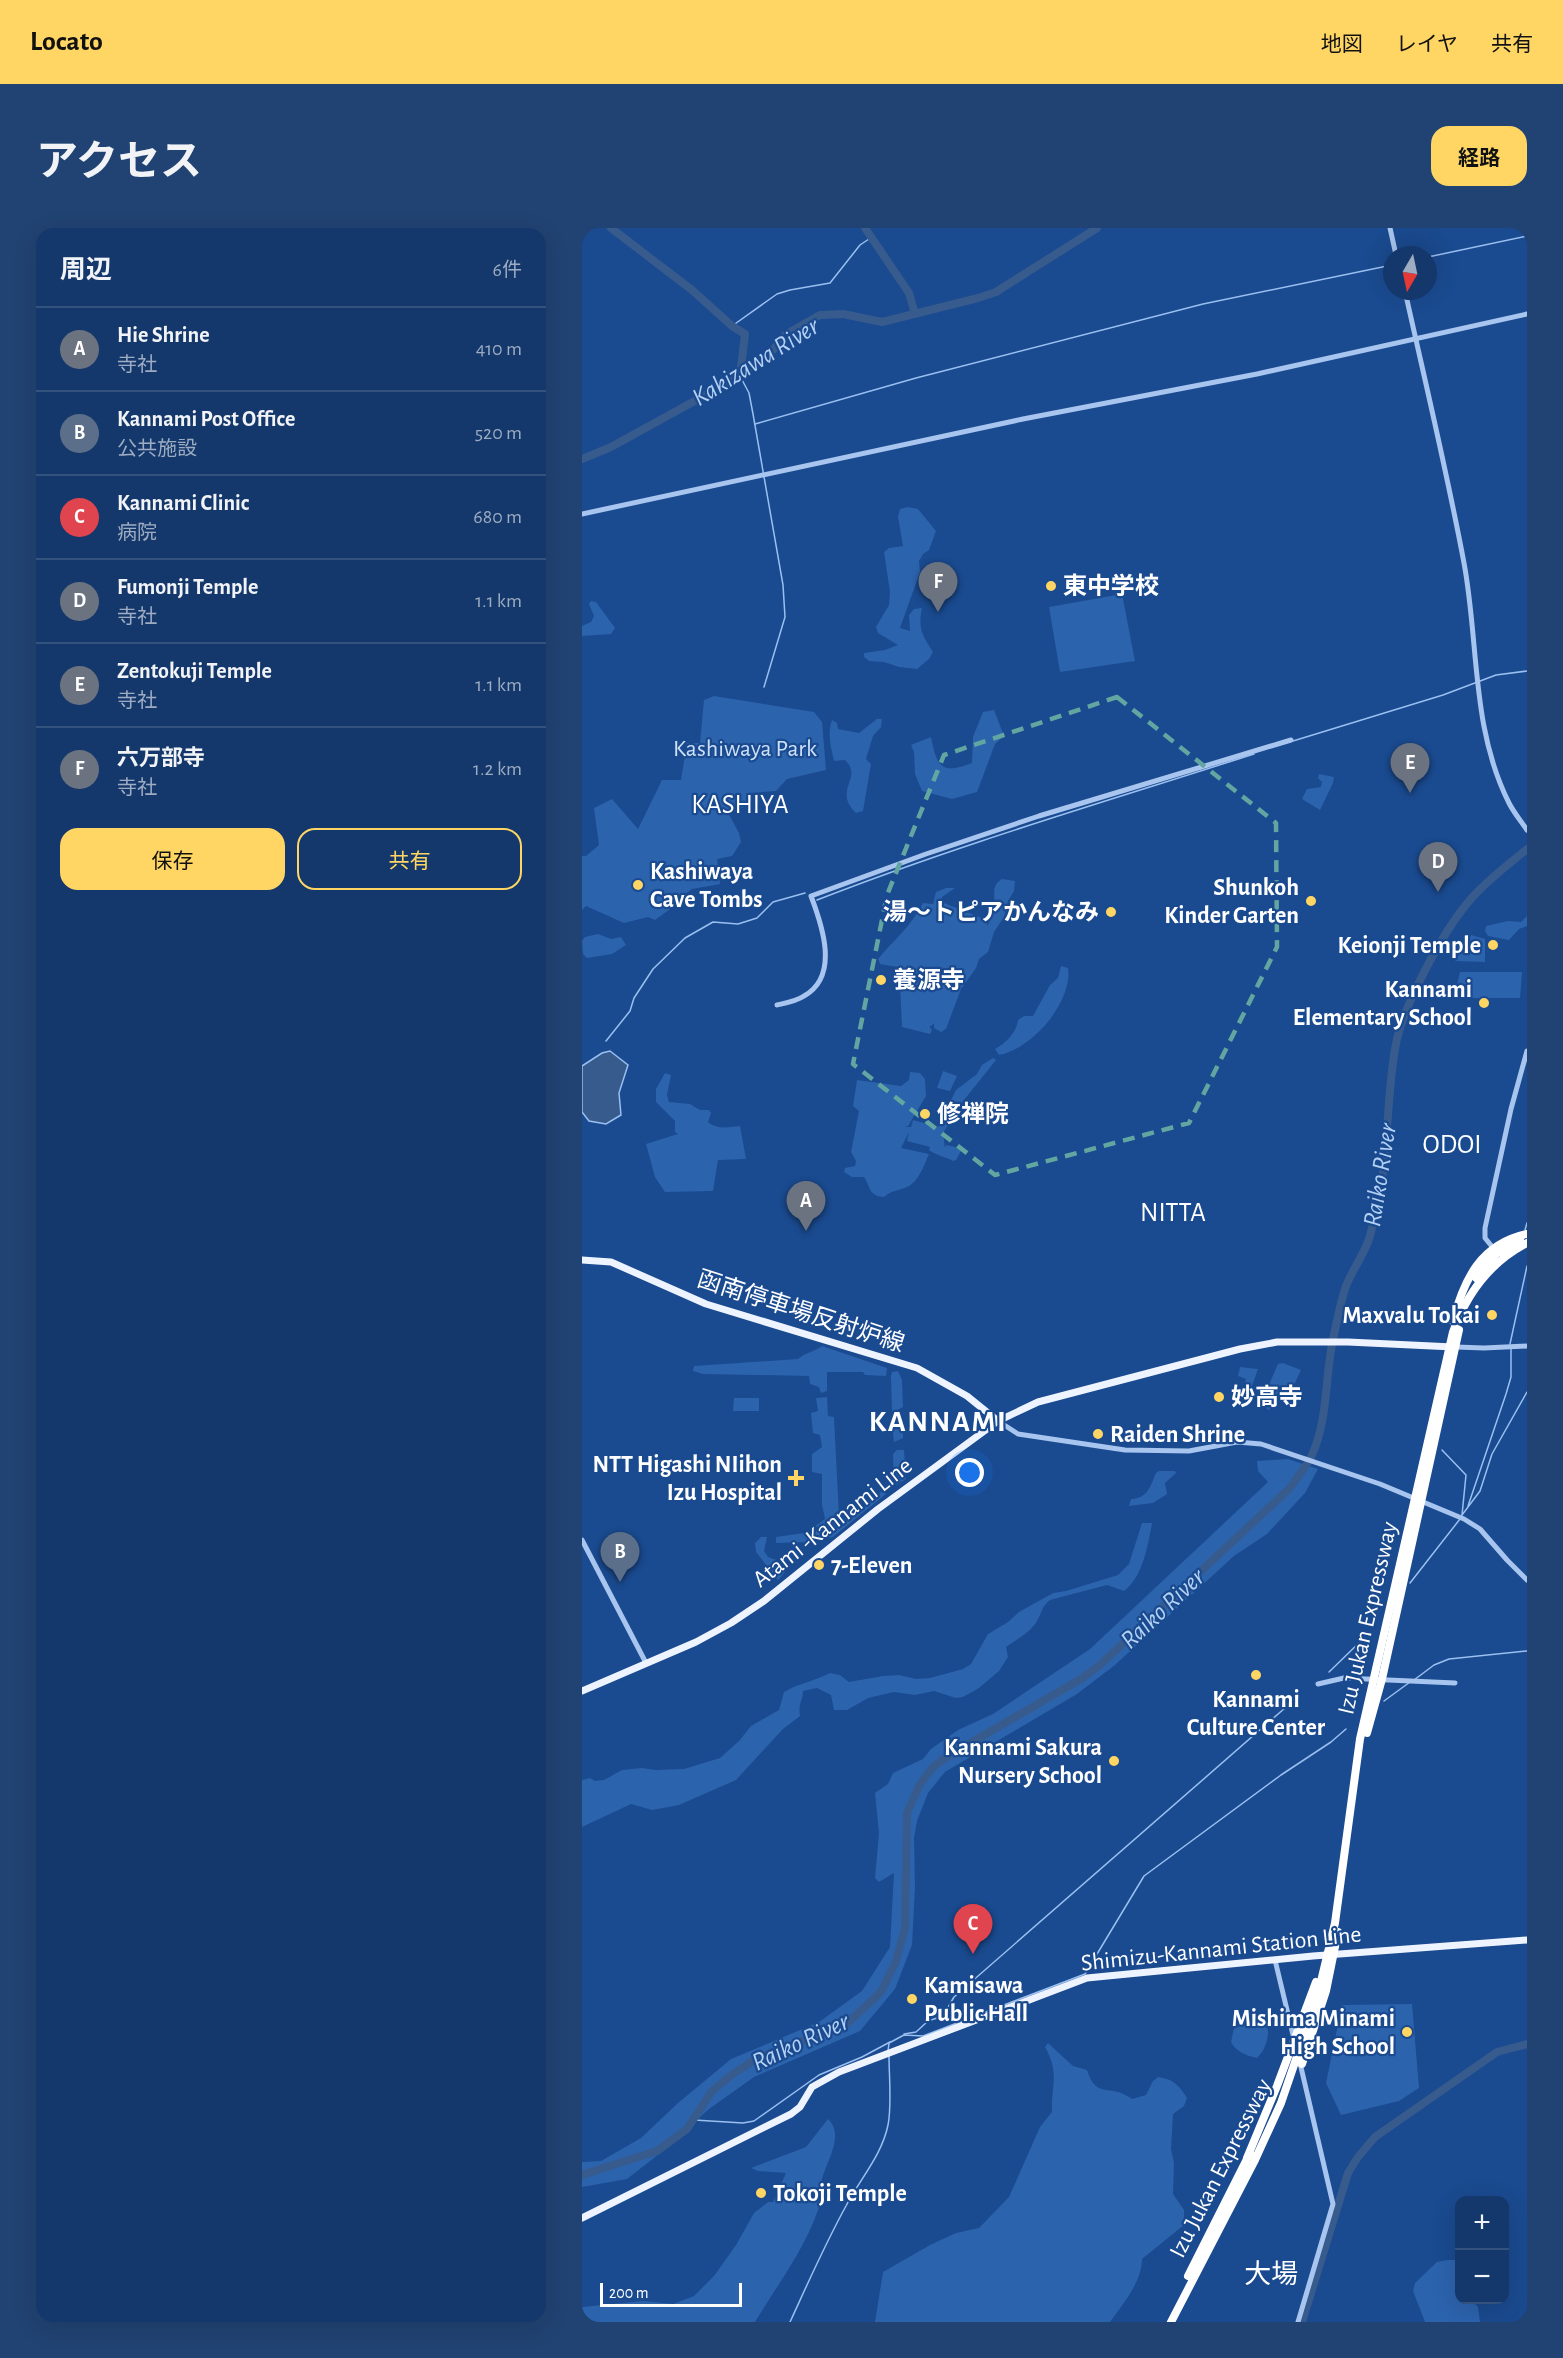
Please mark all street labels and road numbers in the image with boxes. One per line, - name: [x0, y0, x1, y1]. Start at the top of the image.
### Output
- street label: 函南停車場反射炉線: [694, 1265, 908, 1357]
- street label: Atami -Kannami Line: [748, 1453, 917, 1592]
- street label: Izu Jukan Expressway: [1334, 1520, 1402, 1717]
- street label: Shimizu-Kannami Station Line: [1080, 1922, 1363, 1976]
- street label: Izu Jukan Expressway: [1165, 2075, 1276, 2262]

